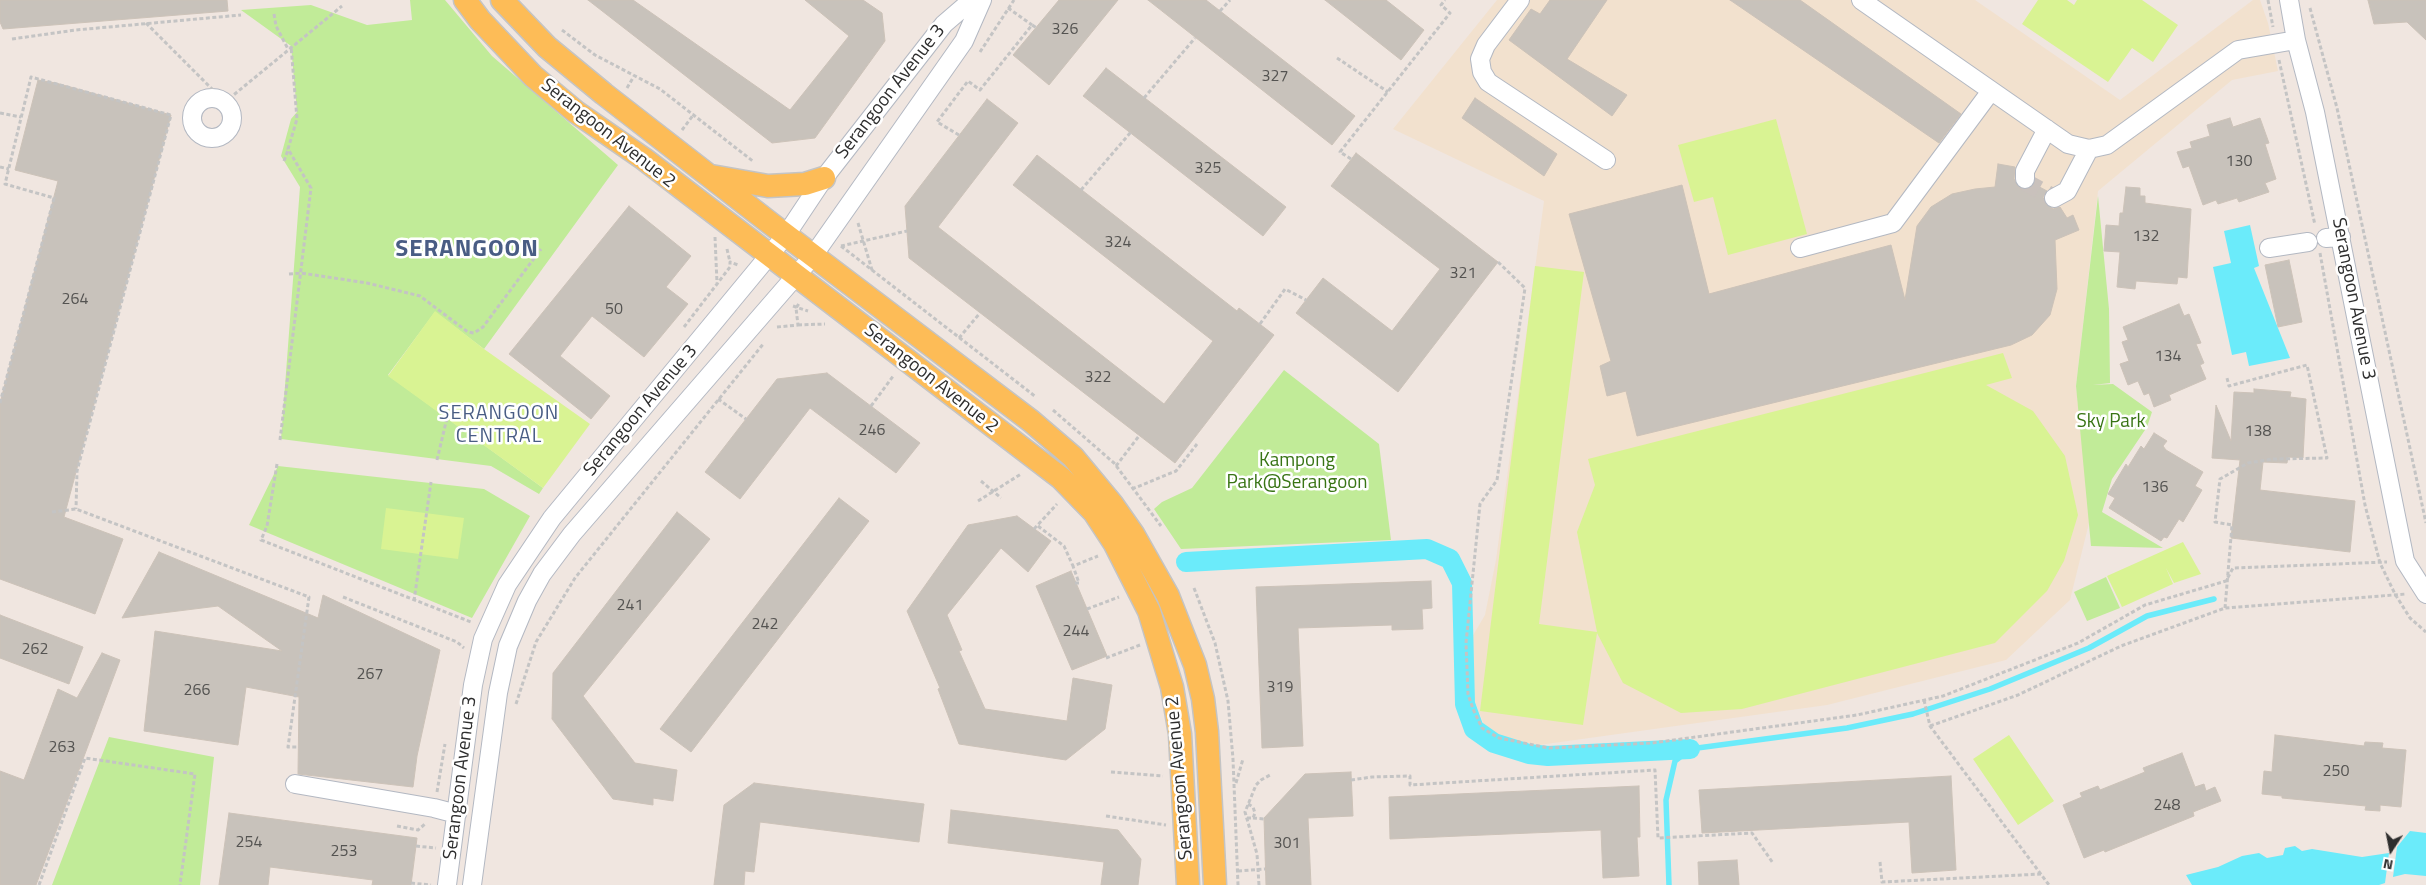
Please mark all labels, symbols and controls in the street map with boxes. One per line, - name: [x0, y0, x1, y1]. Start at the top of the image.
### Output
- street label: Serangoon Avenue 3: [831, 20, 951, 164]
- house number: 326: [1052, 20, 1078, 40]
- house number: 327: [1262, 67, 1288, 87]
- street label: Serangoon Avenue 2: [536, 74, 680, 194]
- house number: 130: [2226, 152, 2252, 172]
- house number: 325: [1195, 159, 1221, 179]
- street label: Serangoon Avenue 3: [2326, 216, 2380, 382]
- house number: 132: [2133, 227, 2159, 247]
- house number: 324: [1105, 233, 1131, 253]
- district label: SERANGOON: [394, 236, 540, 264]
- house number: 321: [1450, 264, 1476, 284]
- house number: 264: [62, 290, 88, 310]
- house number: 50: [605, 300, 623, 320]
- street label: Serangoon Avenue 2: [859, 319, 1003, 439]
- street label: Serangoon Avenue 3: [579, 341, 703, 481]
- house number: 134: [2155, 347, 2181, 367]
- house number: 322: [1085, 368, 1111, 388]
- district label: SERANGOON CENTRAL: [437, 402, 561, 449]
- park label: Sky Park: [2076, 411, 2146, 433]
- house number: 246: [859, 421, 885, 441]
- house number: 138: [2245, 422, 2271, 442]
- park label: Kampong Park@Serangoon: [1226, 450, 1368, 494]
- house number: 136: [2142, 478, 2168, 498]
- house number: 241: [617, 596, 643, 616]
- house number: 242: [752, 615, 778, 635]
- house number: 244: [1063, 622, 1089, 642]
- house number: 262: [22, 640, 48, 660]
- house number: 267: [357, 665, 383, 685]
- house number: 319: [1267, 678, 1293, 698]
- house number: 266: [184, 681, 210, 701]
- street label: Serangoon Avenue 3: [440, 695, 482, 861]
- street label: Serangoon Avenue 2: [1161, 695, 1199, 861]
- house number: 263: [49, 738, 75, 758]
- house number: 250: [2323, 762, 2349, 782]
- house number: 248: [2154, 796, 2180, 816]
- north arrow: [2366, 825, 2416, 875]
- house number: 254: [236, 833, 262, 853]
- house number: 301: [1274, 834, 1300, 854]
- house number: 253: [331, 842, 357, 862]
- text: N: [2381, 854, 2395, 876]

